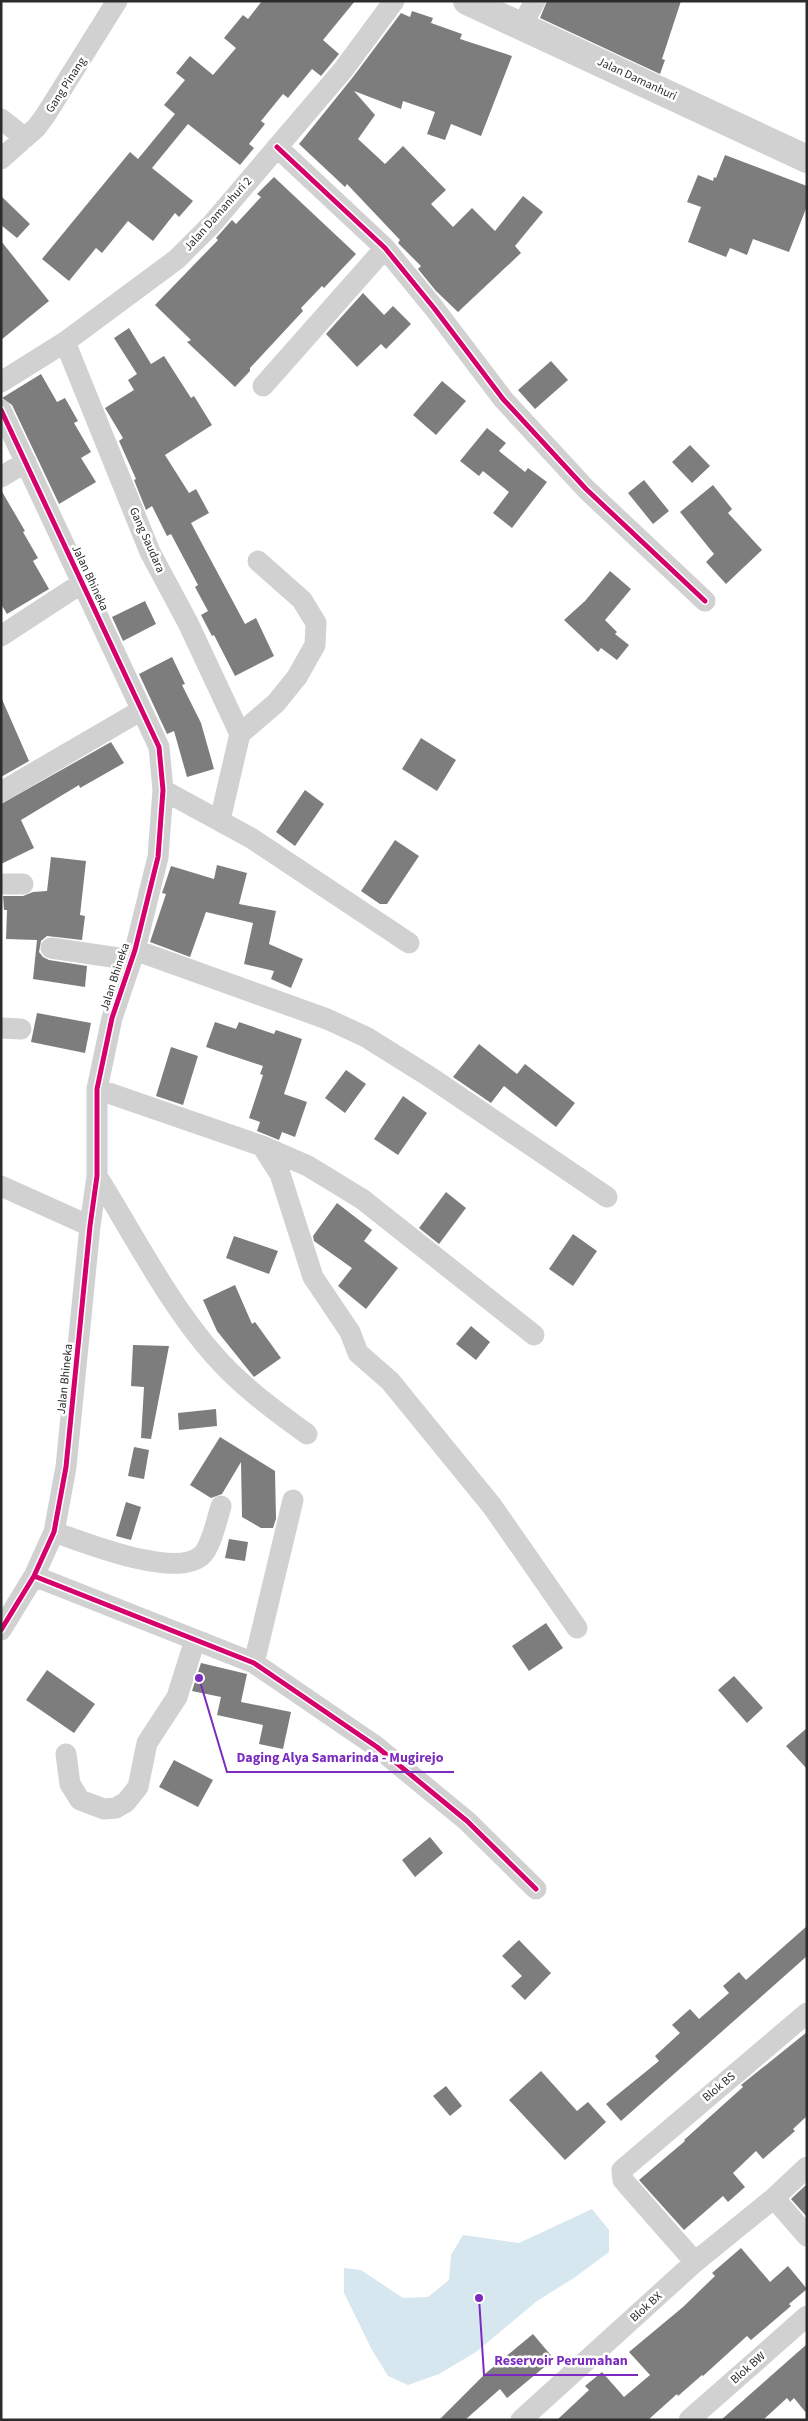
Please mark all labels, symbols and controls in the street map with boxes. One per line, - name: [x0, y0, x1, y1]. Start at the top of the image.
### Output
- street label: Jalan Damanhuri: [594, 53, 680, 105]
- street label: Gang Pinang: [42, 54, 90, 116]
- street label: Jalan Damanhuri 2: [180, 173, 256, 255]
- street label: Gang Saudara: [125, 505, 169, 575]
- street label: Jalan Bhineka: [67, 542, 113, 614]
- street label: Jalan Bhineka: [96, 941, 134, 1013]
- street label: Jalan Bhineka: [53, 1343, 77, 1415]
- callout: Daging Alya Samarinda - Mugirejo: [227, 1743, 454, 1772]
- text: Daging Alya Samarinda - Mugirejo: [236, 1748, 444, 1768]
- street label: Blok BS: [699, 2068, 739, 2106]
- street label: Blok BX: [626, 2288, 666, 2326]
- callout: Reservoir Perumahan: [484, 2346, 638, 2375]
- street label: Blok BW: [727, 2348, 770, 2388]
- text: Reservoir Perumahan: [494, 2351, 628, 2371]

